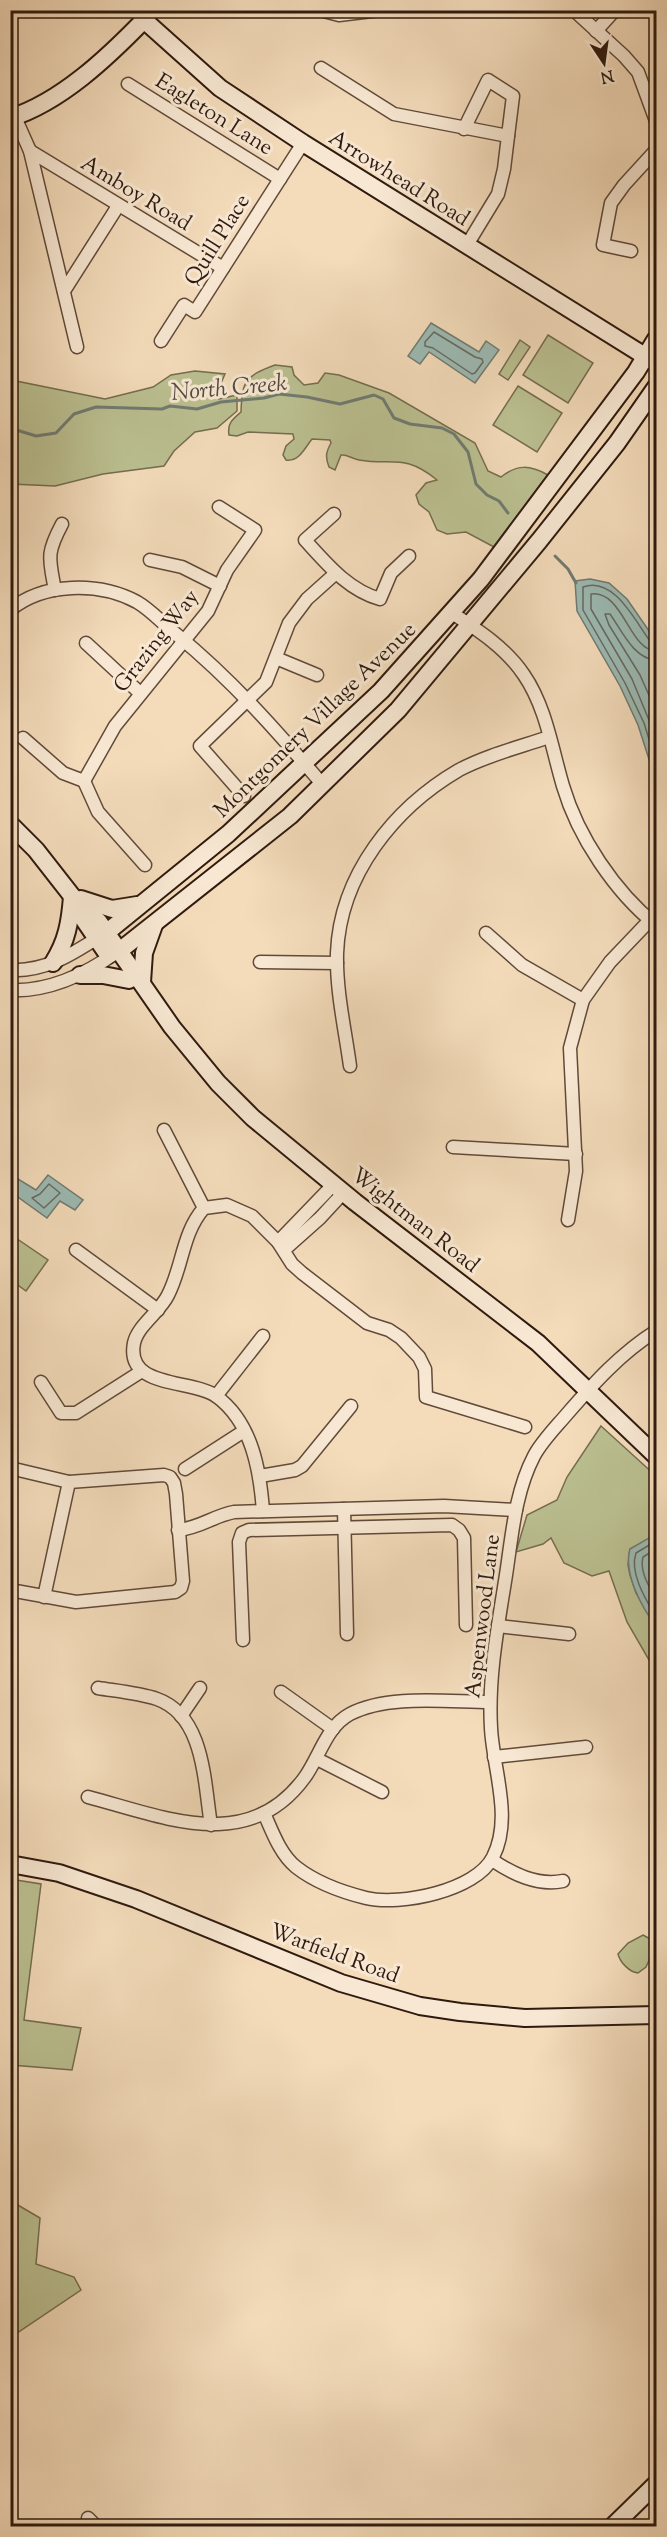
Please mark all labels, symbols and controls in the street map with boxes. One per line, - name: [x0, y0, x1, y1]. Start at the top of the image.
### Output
- north arrow: [574, 33, 634, 93]
- text: N: [598, 63, 616, 88]
- street label: Eagleton Lane: [148, 67, 279, 165]
- street label: Arrowhead Road: [322, 123, 475, 236]
- street label: Amboy Road: [74, 149, 197, 240]
- street label: Quill Place: [178, 188, 259, 293]
- water label: North Creek: [170, 367, 289, 411]
- street label: Grazing Way: [107, 583, 208, 700]
- street label: Montgomery Village Avenue: [208, 616, 425, 827]
- street label: Wightman Road: [343, 1161, 485, 1282]
- street label: Aspenwood Lane: [458, 1533, 510, 1700]
- street label: Warfield Road: [265, 1917, 403, 1993]

